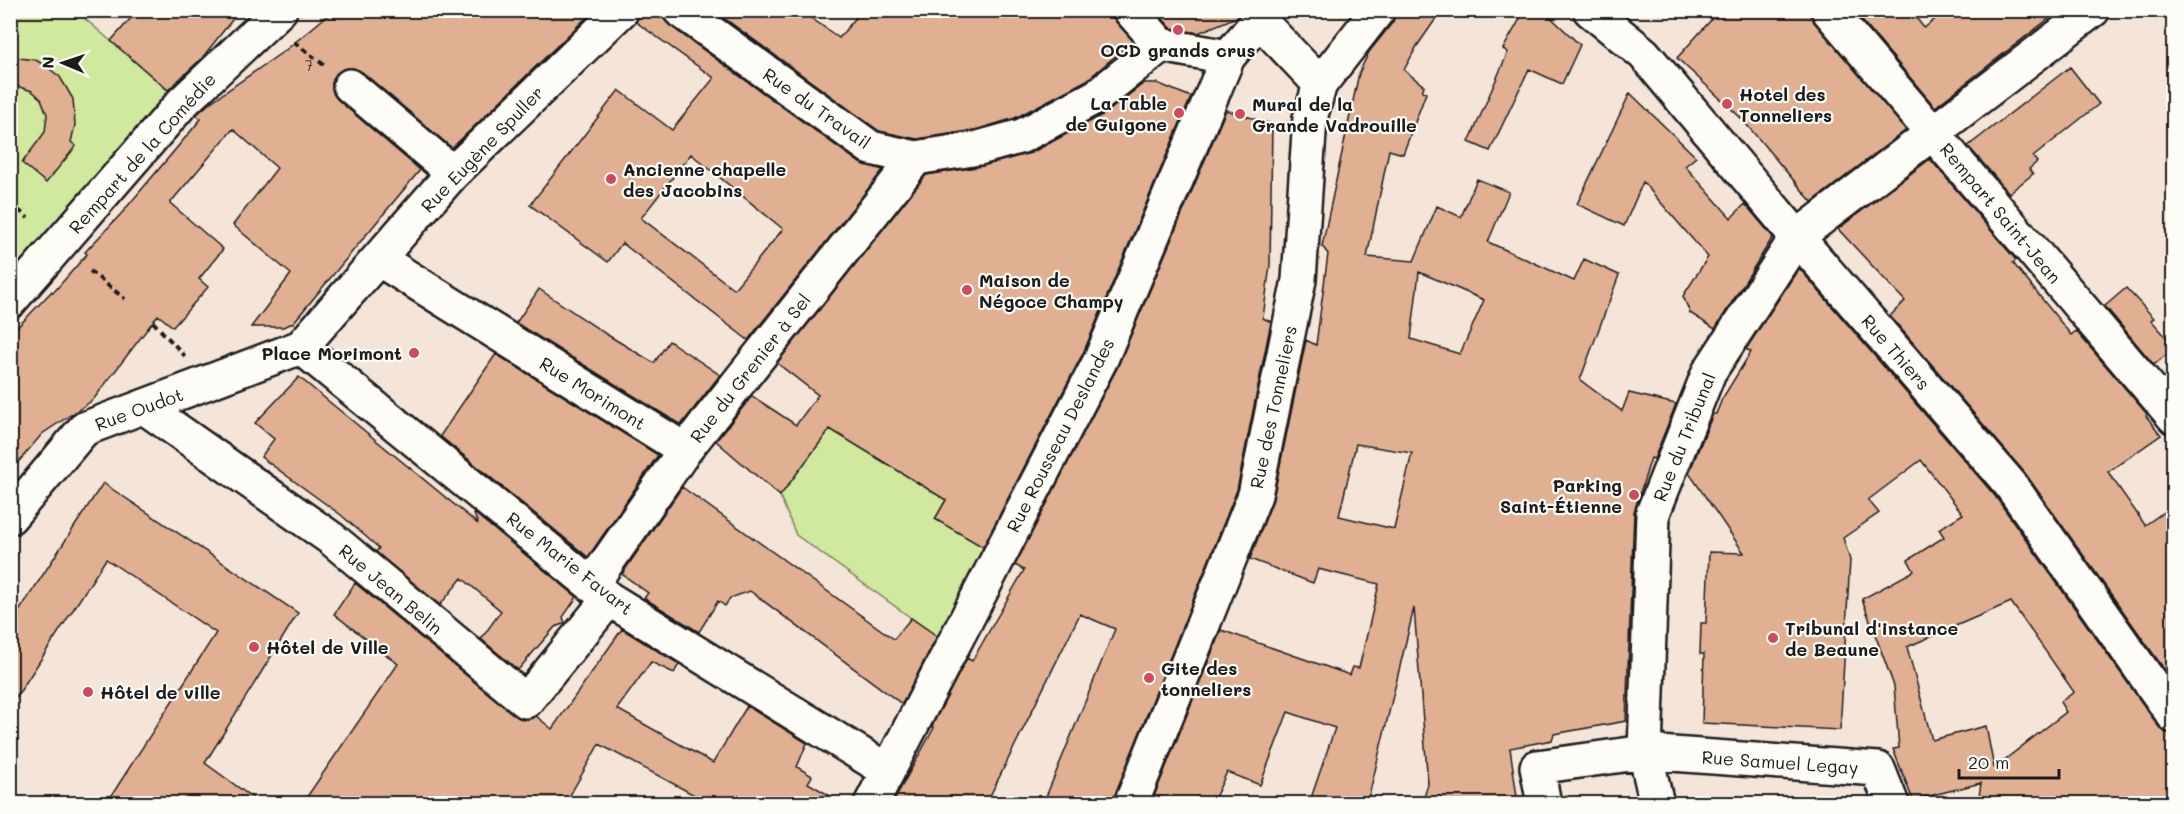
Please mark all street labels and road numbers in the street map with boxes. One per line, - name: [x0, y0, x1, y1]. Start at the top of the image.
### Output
- street label: Rue du Travail: [758, 62, 876, 154]
- street label: Rempart de la Comédie: [63, 67, 221, 239]
- street label: Rue Eugène Spuller: [415, 81, 549, 217]
- street label: Rempart Saint-Jean: [1935, 138, 2067, 288]
- street label: Rue du Grenier à Sel: [684, 289, 816, 447]
- street label: Rue Thiers: [1856, 309, 1936, 395]
- street label: Rue des Tonneliers: [1244, 323, 1302, 491]
- street label: Rue Rousseau Deslandes: [1000, 334, 1120, 536]
- street label: Rue Morimont: [535, 351, 651, 435]
- street label: Rue du Tribunal: [1647, 369, 1721, 505]
- street label: Rue Oudot: [91, 382, 187, 436]
- street label: Rue Marie Favart: [502, 506, 638, 620]
- street label: Rue Jean Belin: [334, 538, 448, 640]
- street label: Rue Samuel Legay: [1701, 745, 1859, 779]

